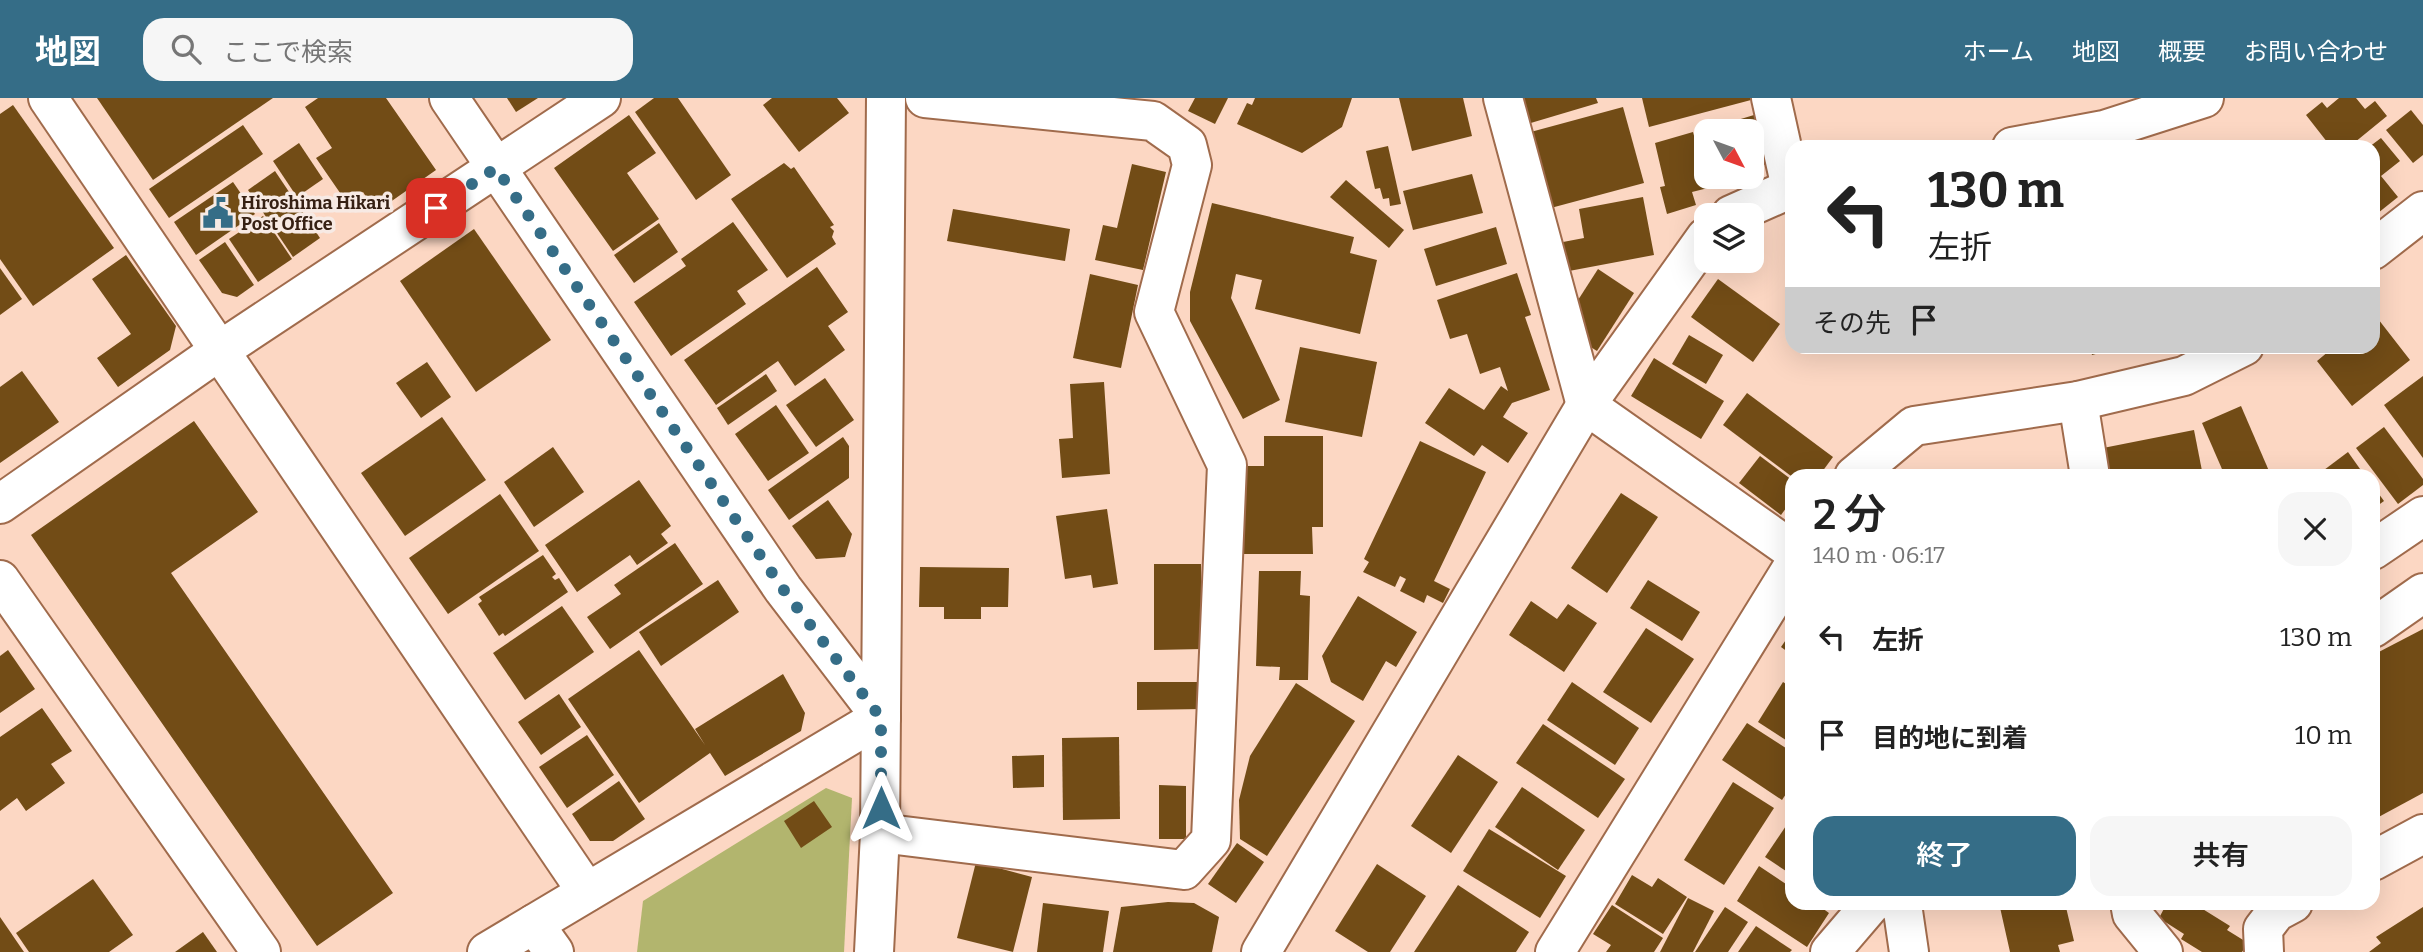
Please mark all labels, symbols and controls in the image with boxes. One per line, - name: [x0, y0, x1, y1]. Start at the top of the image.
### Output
- search box: [143, 18, 633, 81]
- icon: search: [167, 30, 205, 68]
- text: 地図: [35, 32, 101, 72]
- text: ここで検索: [223, 37, 353, 68]
- text: ホーム: [1963, 38, 2034, 66]
- text: 地図: [2072, 38, 2120, 66]
- text: 概要: [2158, 38, 2206, 66]
- text: お問い合わせ: [2244, 38, 2388, 66]
- north arrow: [1694, 119, 1764, 189]
- map controls: [1694, 119, 1764, 273]
- text: 130 m: [1928, 161, 2064, 220]
- icon: left: [1813, 168, 1904, 259]
- pin: [406, 178, 466, 238]
- icon: arrive: [417, 189, 455, 227]
- place label: Hiroshima Hikari Post Office: [241, 192, 391, 235]
- public building icon: Hiroshima Hikari Post Office: [201, 196, 235, 230]
- button: layers: [1694, 203, 1764, 273]
- text: 左折: [1928, 228, 1992, 266]
- icon: arrive: [1905, 301, 1943, 339]
- text: その先: [1813, 308, 1891, 339]
- text: 2 分: [1813, 490, 1886, 540]
- button: close: [2278, 492, 2352, 566]
- text: 140 m · 06:17: [1813, 541, 1945, 569]
- icon: left: [1813, 618, 1851, 656]
- text: 130 m: [2280, 622, 2352, 653]
- text: 左折: [1872, 625, 1924, 656]
- icon: arrive: [1813, 716, 1851, 754]
- text: 10 m: [2295, 720, 2352, 751]
- text: 目的地に到着: [1872, 723, 2028, 754]
- position arrow: [844, 771, 918, 845]
- button: 終了: [1813, 816, 2076, 896]
- button: 共有: [2090, 816, 2352, 896]

